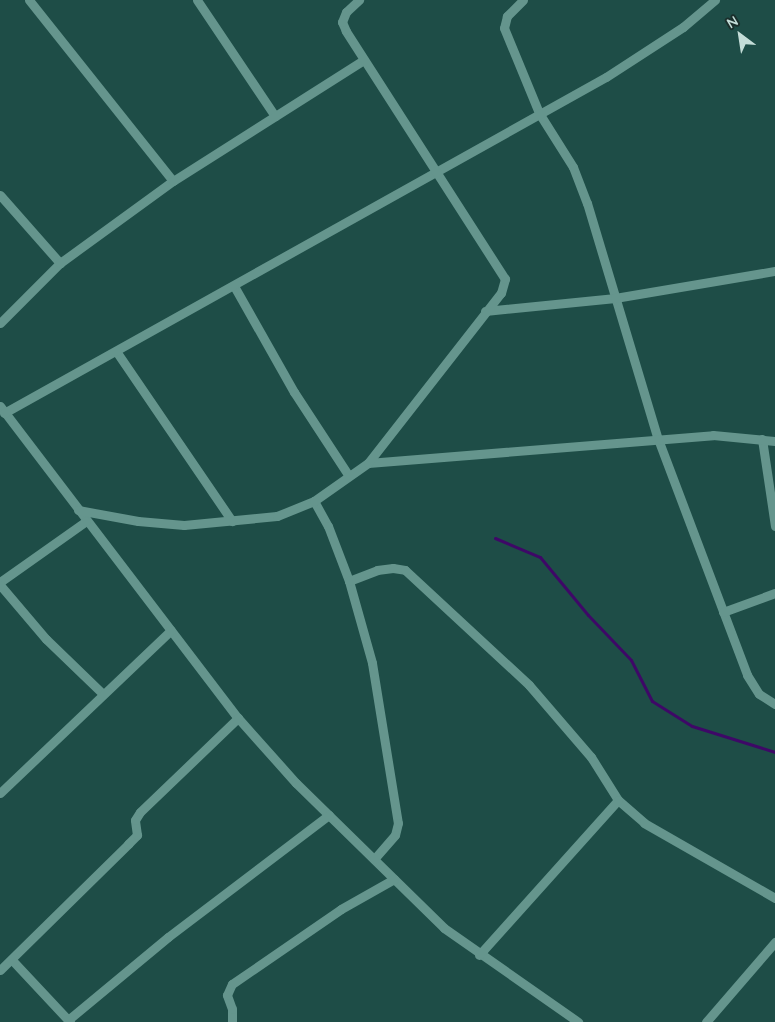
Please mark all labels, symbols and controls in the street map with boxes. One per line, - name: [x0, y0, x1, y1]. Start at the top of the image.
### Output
- north arrow: [715, 10, 765, 60]
- text: N: [723, 12, 741, 33]

